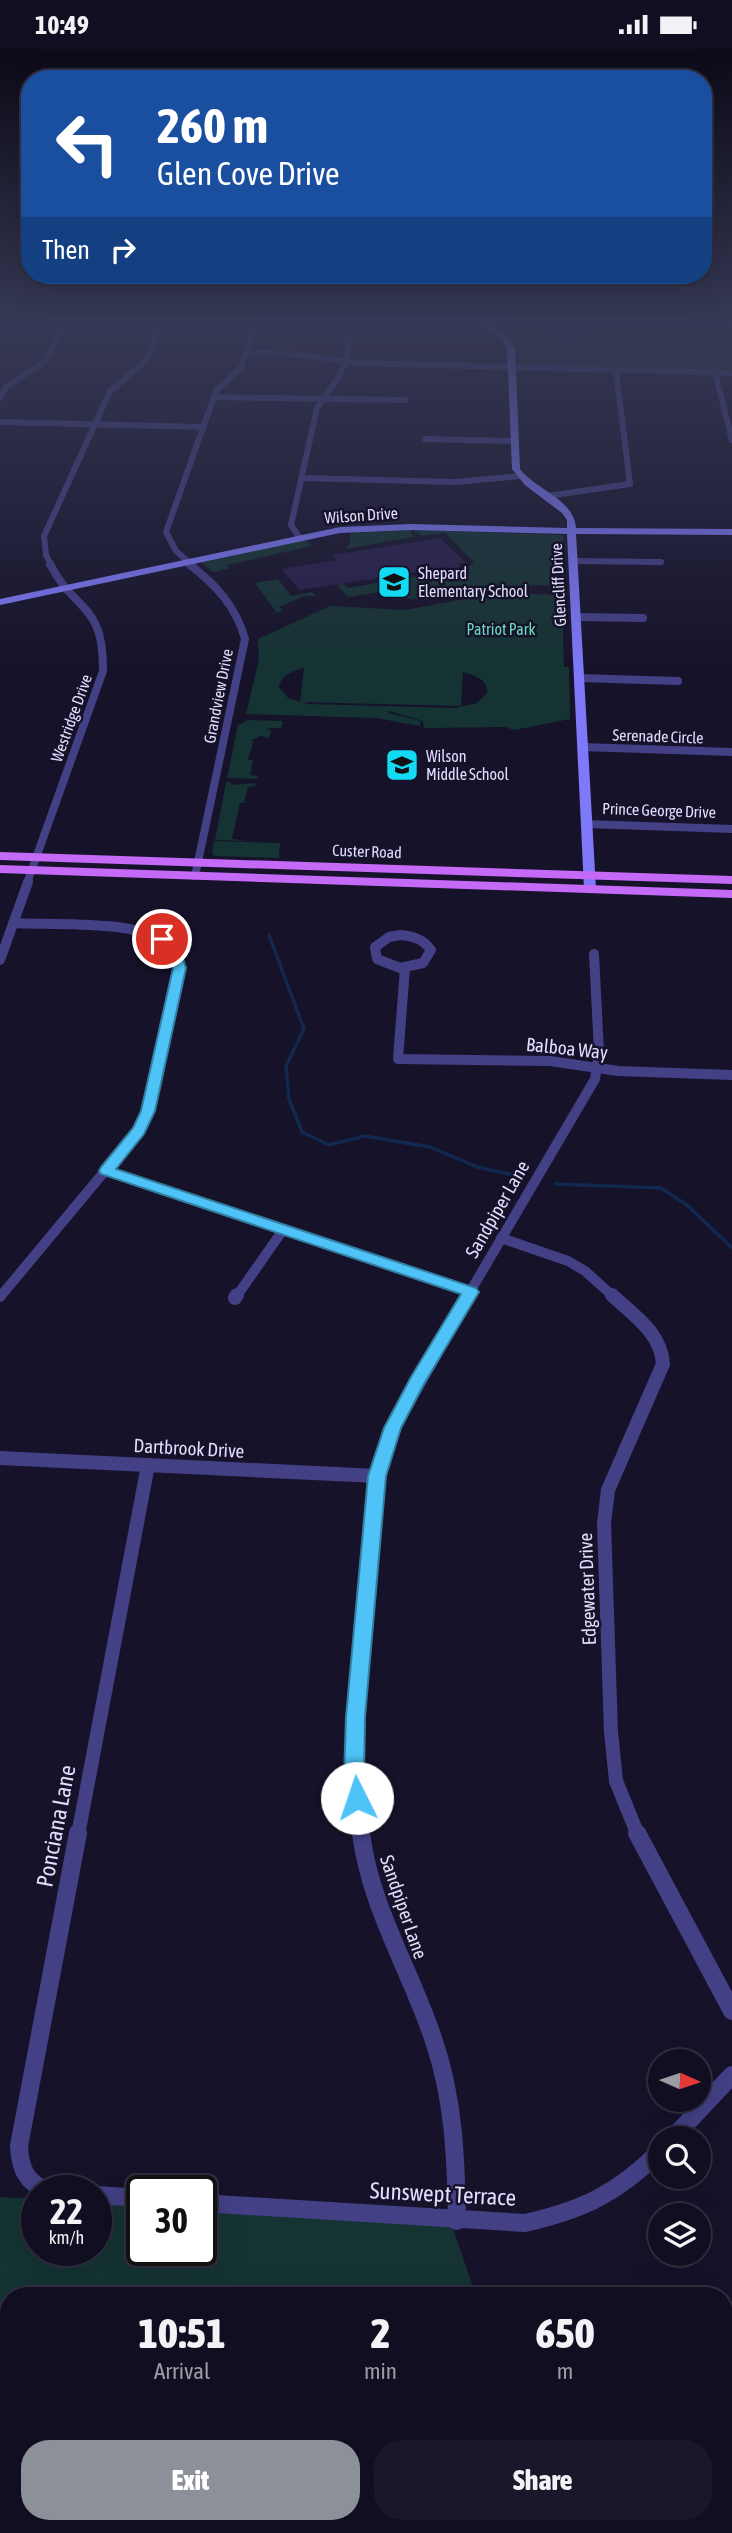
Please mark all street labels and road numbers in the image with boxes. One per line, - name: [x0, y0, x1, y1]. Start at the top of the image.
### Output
- street label: Wilson Drive: [324, 503, 398, 527]
- street label: Glencliff Drive: [547, 543, 569, 627]
- street label: Grandview Drive: [200, 647, 236, 745]
- street label: Westridge Drive: [47, 672, 96, 765]
- street label: Serenade Circle: [612, 725, 704, 747]
- street label: Prince George Drive: [602, 799, 716, 822]
- street label: Custer Road: [332, 841, 402, 861]
- street label: Balboa Way: [525, 1033, 609, 1063]
- street label: Sandpiper Lane: [460, 1157, 534, 1261]
- street label: Dartbrook Drive: [133, 1434, 245, 1462]
- street label: Edgewater Drive: [574, 1532, 600, 1646]
- street label: Ponciana Lane: [31, 1763, 81, 1889]
- street label: Sandpiper Lane: [376, 1852, 432, 1962]
- street label: Sunswept Terrace: [369, 2177, 517, 2211]

